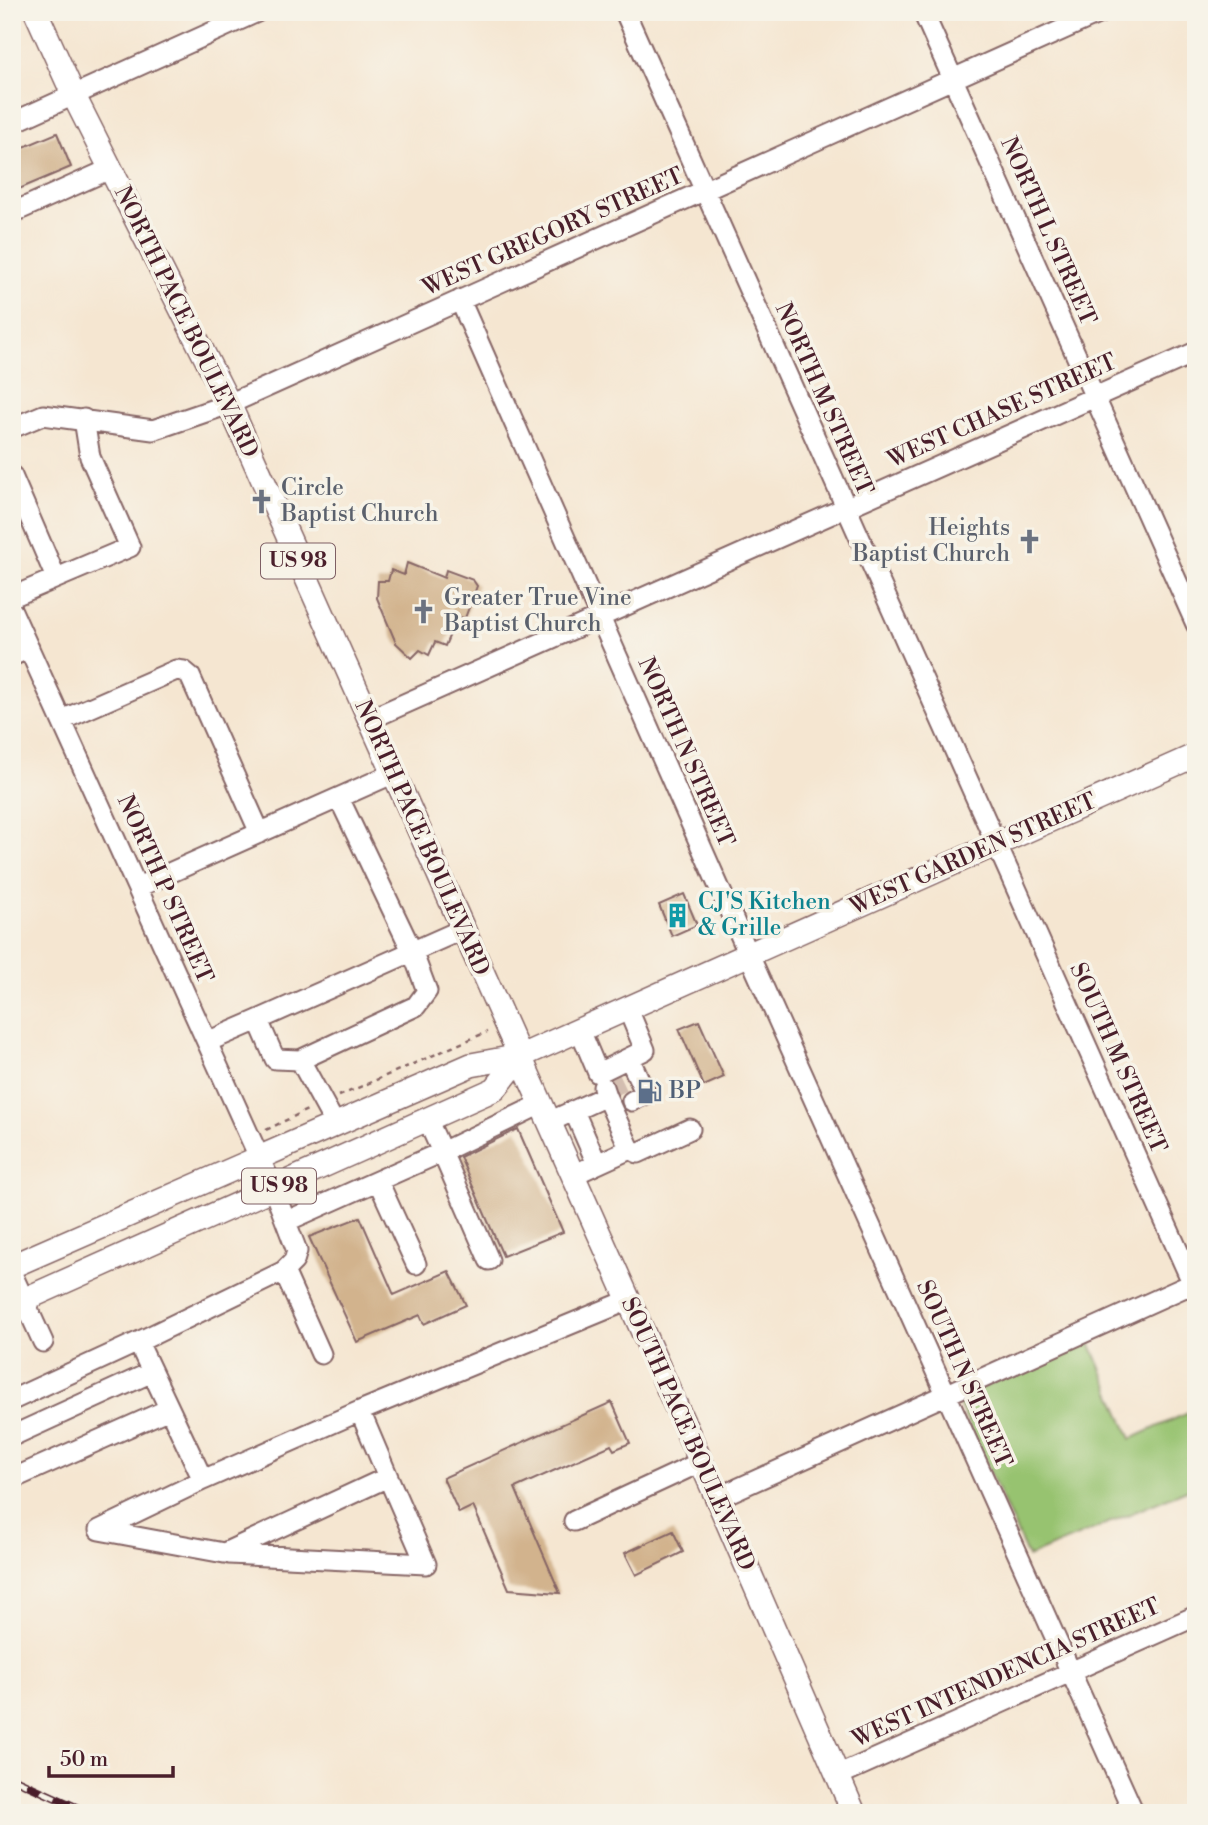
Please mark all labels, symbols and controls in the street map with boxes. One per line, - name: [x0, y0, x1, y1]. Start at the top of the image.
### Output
- street label: NORTH L STREET: [994, 133, 1102, 329]
- street label: WEST GREGORY STREET: [417, 162, 688, 303]
- street label: NORTH PACE BOULEVARD: [108, 182, 264, 462]
- street label: NORTH M STREET: [769, 298, 879, 500]
- street label: WEST CHASE STREET: [882, 348, 1121, 475]
- place label: Circle Baptist Church: [280, 474, 439, 528]
- church icon: Circle Baptist Church: [247, 487, 275, 515]
- place label: Heights Baptist Church: [852, 514, 1010, 568]
- church icon: Heights Baptist Church: [1016, 527, 1044, 555]
- road number: US 98: [261, 544, 335, 578]
- place label: Greater True Vine Baptist Church: [443, 584, 632, 638]
- church icon: Greater True Vine Baptist Church: [410, 597, 438, 625]
- street label: NORTH N STREET: [632, 653, 740, 851]
- street label: NORTH PACE BOULEVARD: [348, 696, 496, 980]
- street label: WEST GARDEN STREET: [844, 787, 1101, 921]
- street label: NORTH P STREET: [111, 790, 219, 988]
- place label: CJ'S Kitchen & Grille: [698, 888, 831, 942]
- building icon: CJ'S Kitchen & Grille: [664, 901, 692, 929]
- street label: SOUTH M STREET: [1063, 959, 1173, 1157]
- fuel station icon: BP: [635, 1077, 663, 1105]
- place label: BP: [668, 1077, 701, 1105]
- road number: US 98: [242, 1168, 316, 1204]
- street label: SOUTH N STREET: [910, 1276, 1018, 1472]
- street label: SOUTH PACE BOULEVARD: [615, 1293, 761, 1575]
- street label: WEST INTENDENCIA STREET: [847, 1592, 1164, 1754]
- scale bar: [49, 1734, 173, 1778]
- text: 50 m: [60, 1747, 108, 1773]

